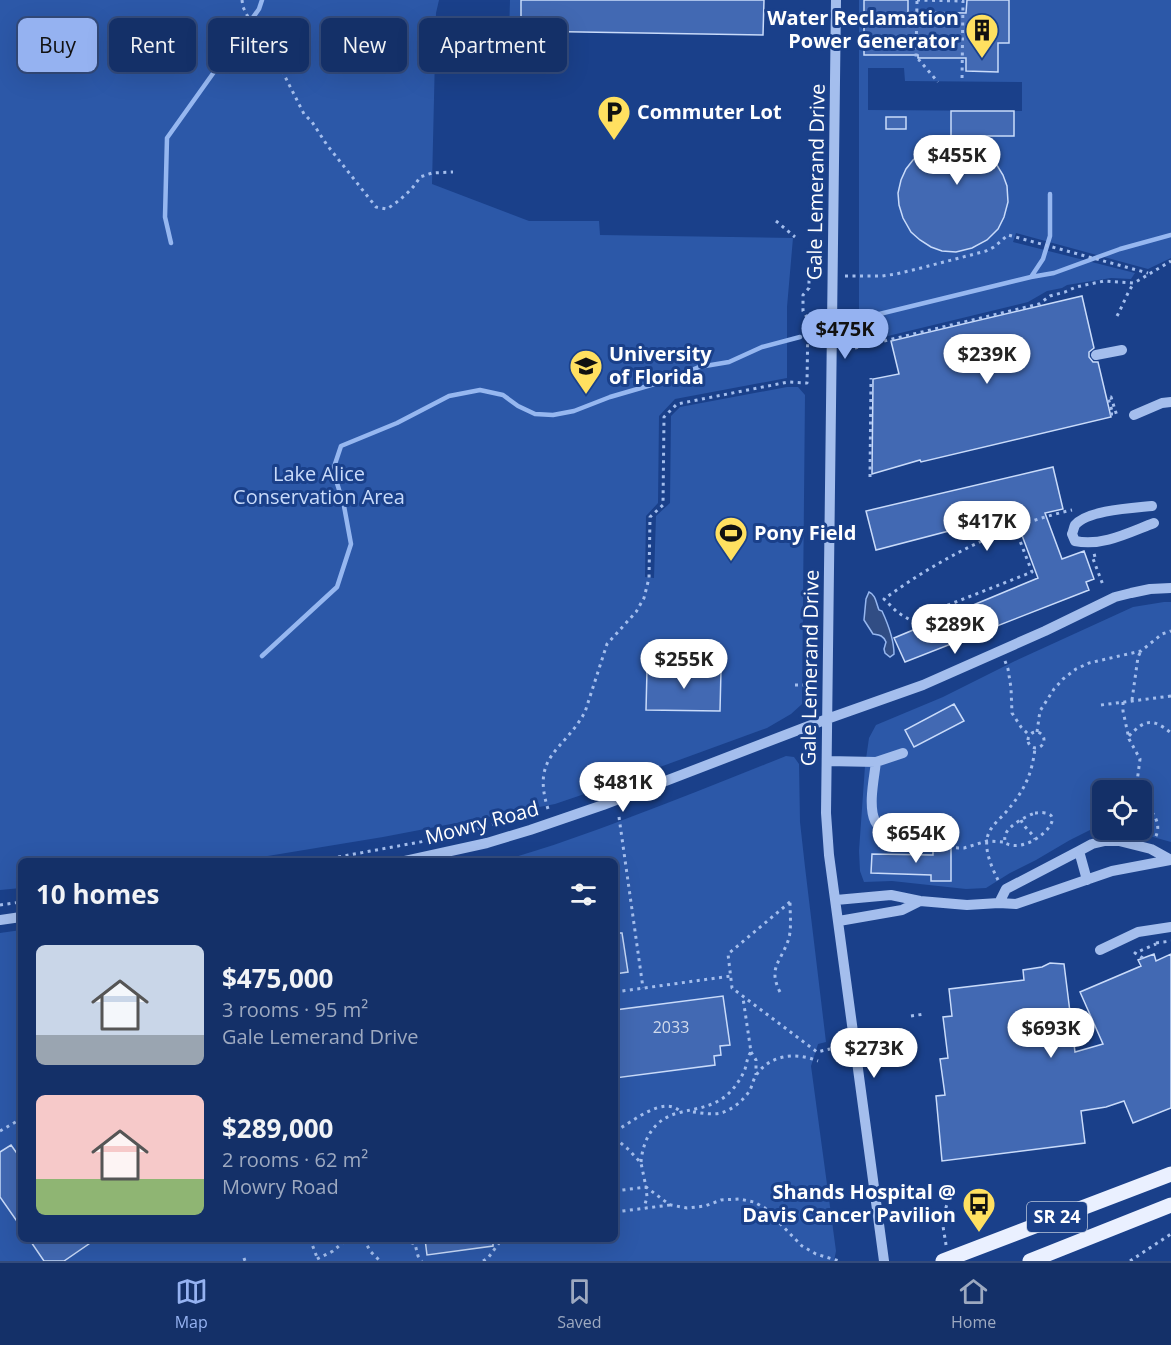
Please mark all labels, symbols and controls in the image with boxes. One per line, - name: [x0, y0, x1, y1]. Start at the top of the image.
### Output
- place label: Water Reclamation Power Generator: [767, 4, 959, 54]
- building icon: Water Reclamation Power Generator: [964, 12, 1000, 59]
- chip: Buy: [18, 18, 97, 72]
- chip: Rent: [109, 18, 196, 72]
- chip: Filters: [208, 18, 309, 72]
- chip: New: [321, 18, 407, 72]
- chip: Apartment: [419, 18, 567, 72]
- street label: Gale Lemerand Drive: [800, 84, 831, 280]
- parking icon: Commuter Lot: [596, 94, 632, 141]
- place label: Commuter Lot: [637, 98, 782, 125]
- pin: $455K: [915, 135, 999, 186]
- text: $455K: [927, 141, 987, 168]
- pin: $475K: [803, 309, 887, 360]
- text: $475K: [815, 315, 875, 342]
- pin: $239K: [945, 334, 1029, 385]
- place label: University of Florida: [609, 340, 712, 390]
- text: $239K: [957, 340, 1017, 367]
- school or university icon: University of Florida: [568, 348, 604, 395]
- park label: Lake Alice Conservation Area: [233, 460, 405, 510]
- pin: $417K: [945, 501, 1029, 552]
- text: $417K: [957, 507, 1017, 534]
- sports icon: Pony Field: [713, 515, 749, 562]
- place label: Pony Field: [754, 519, 856, 546]
- street label: Gale Lemerand Drive: [794, 570, 825, 766]
- pin: $289K: [913, 604, 997, 655]
- text: $289K: [925, 610, 985, 637]
- pin: $255K: [642, 639, 726, 690]
- text: $255K: [654, 645, 714, 672]
- pin: $481K: [581, 762, 665, 813]
- text: $481K: [593, 768, 653, 795]
- map controls: [1092, 780, 1152, 840]
- button: locate: [1092, 780, 1152, 840]
- street label: Mowry Road: [422, 794, 542, 851]
- pin: $654K: [874, 813, 958, 864]
- text: $654K: [886, 819, 946, 846]
- text: 10 homes: [36, 876, 160, 912]
- icon: filters: [567, 878, 600, 911]
- text: $475,000: [222, 960, 333, 996]
- icon: home: [84, 969, 156, 1041]
- text: 3 rooms · 95 m²: [222, 996, 368, 1023]
- pin: $693K: [1009, 1008, 1093, 1059]
- text: $693K: [1021, 1014, 1081, 1041]
- house number: 2033: [653, 1016, 689, 1038]
- text: Gale Lemerand Drive: [222, 1023, 418, 1050]
- pin: $273K: [832, 1028, 916, 1079]
- text: $273K: [844, 1034, 904, 1061]
- text: $289,000: [222, 1110, 333, 1146]
- icon: home: [84, 1119, 156, 1191]
- text: 2 rooms · 62 m²: [222, 1146, 368, 1173]
- text: Mowry Road: [222, 1173, 339, 1200]
- place label: Shands Hospital @ Davis Cancer Pavilion: [742, 1178, 956, 1228]
- bus stop icon: Shands Hospital @ Davis Cancer Pavilion: [961, 1186, 997, 1233]
- road number: SR 24: [1027, 1202, 1087, 1232]
- tab: Map: [175, 1275, 208, 1333]
- tab: Saved: [557, 1275, 602, 1333]
- tab: Home: [951, 1275, 996, 1333]

